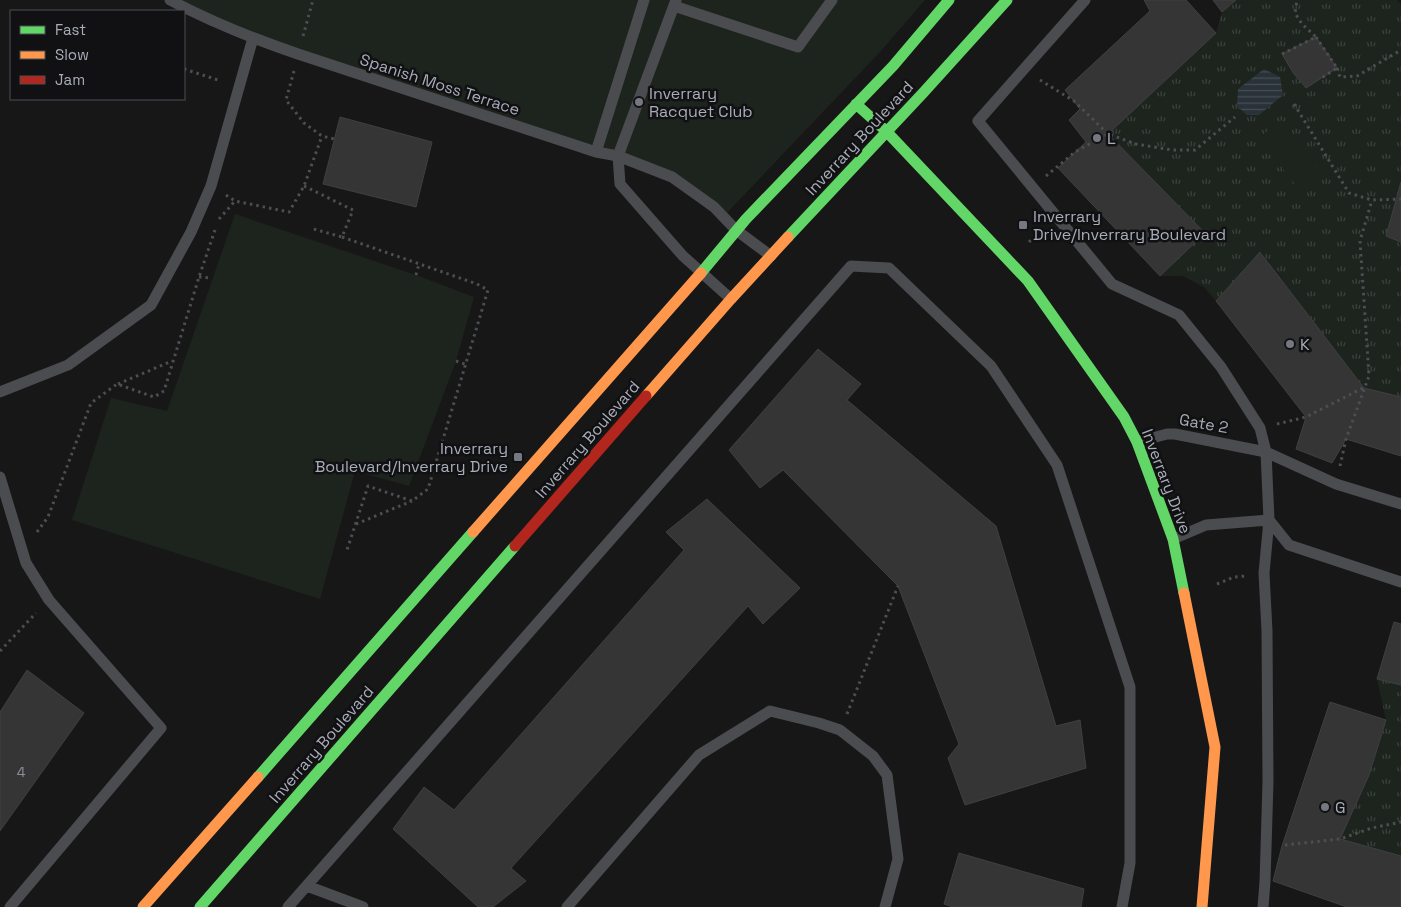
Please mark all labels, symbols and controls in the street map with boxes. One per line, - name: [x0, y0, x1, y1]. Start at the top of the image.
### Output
- legend: [10, 10, 185, 100]
- text: Fast: [55, 20, 86, 39]
- text: Slow: [55, 45, 89, 64]
- street label: Spanish Moss Terrace: [357, 49, 522, 120]
- text: Jam: [55, 70, 85, 89]
- street label: Inverrary Boulevard: [801, 77, 918, 200]
- place label: Inverrary Racquet Club: [649, 83, 753, 122]
- marker: Inverrary Racquet Club: [633, 96, 645, 108]
- place label: L: [1107, 128, 1116, 149]
- marker: L: [1091, 132, 1103, 144]
- place label: Inverrary Drive/Inverrary Boulevard: [1033, 206, 1226, 245]
- marker: Inverrary Drive/Inverrary Boulevard: [1017, 219, 1029, 231]
- place label: K: [1300, 334, 1310, 355]
- marker: K: [1284, 338, 1296, 350]
- street label: Inverrary Boulevard: [531, 376, 644, 502]
- street label: Gate 2: [1178, 409, 1230, 438]
- street label: Inverrary Drive: [1137, 426, 1196, 537]
- place label: Inverrary Boulevard/Inverrary Drive: [315, 438, 508, 477]
- marker: Inverrary Boulevard/Inverrary Drive: [512, 451, 524, 463]
- street label: Inverrary Boulevard: [265, 681, 378, 807]
- house number: 4: [17, 763, 26, 781]
- place label: G: [1335, 797, 1346, 818]
- marker: G: [1319, 801, 1331, 813]

